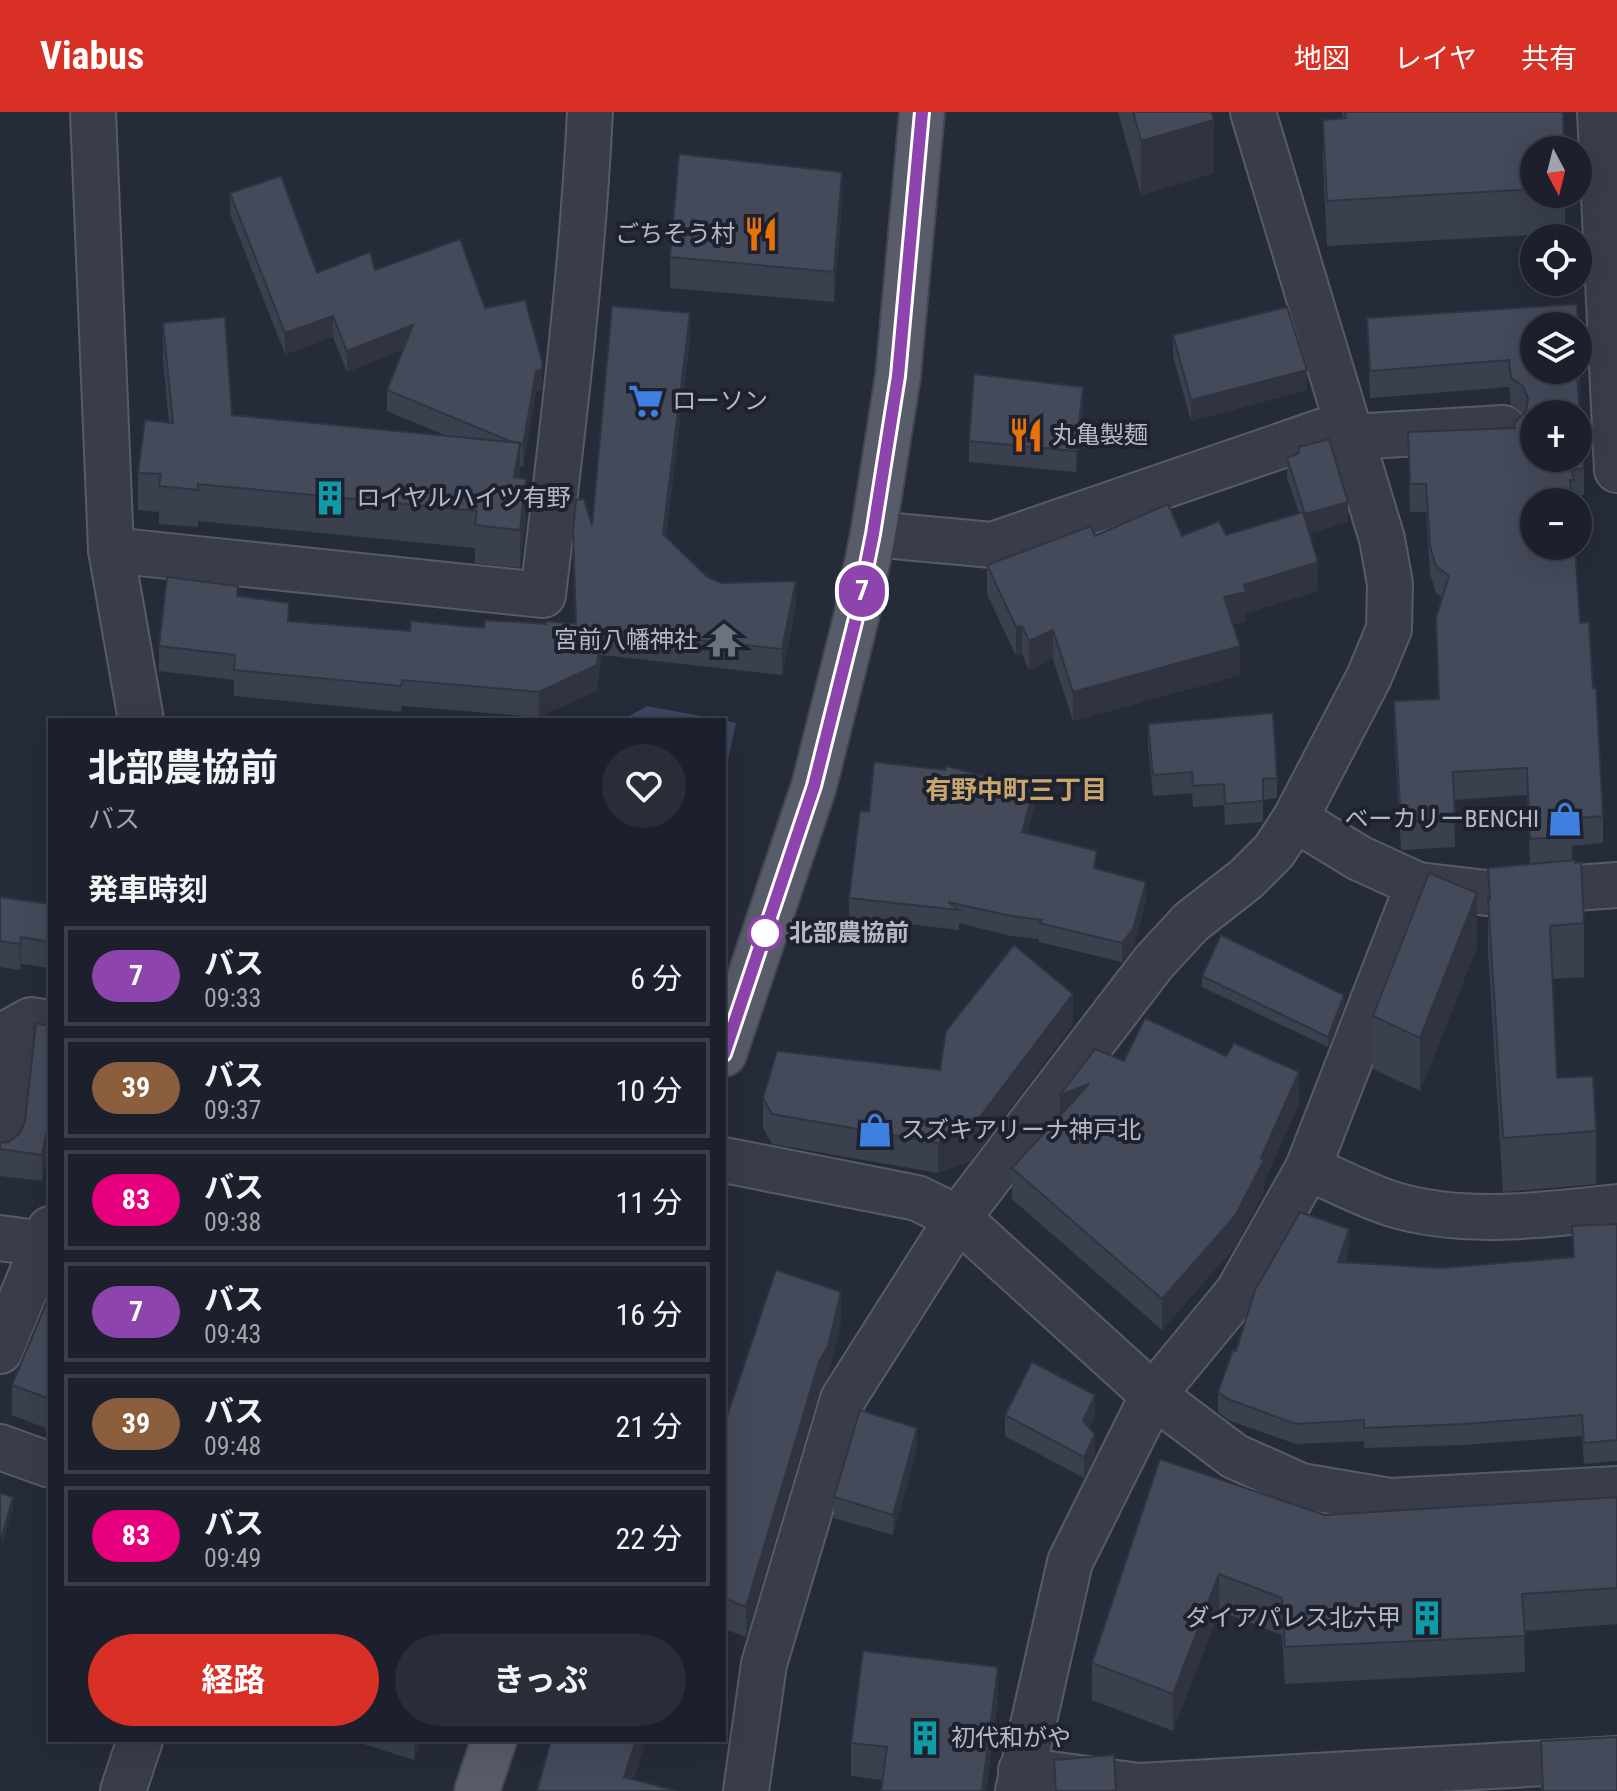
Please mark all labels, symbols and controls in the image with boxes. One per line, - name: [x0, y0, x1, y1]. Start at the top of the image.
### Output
- text: Viabus: [40, 34, 144, 78]
- text: 地図: [1294, 42, 1350, 75]
- text: レイヤ: [1394, 42, 1477, 75]
- text: 共有: [1521, 42, 1577, 75]
- north arrow: [1520, 136, 1592, 208]
- map controls: [1520, 136, 1592, 560]
- restaurant icon: ごちそう村: [742, 215, 780, 253]
- place label: ごちそう村: [615, 220, 735, 248]
- button: locate: [1520, 224, 1592, 296]
- button: layers: [1520, 312, 1592, 384]
- supermarket icon: ローソン: [627, 382, 665, 420]
- place label: ローソン: [672, 387, 768, 415]
- button: +: [1520, 400, 1592, 472]
- restaurant icon: 丸亀製麺: [1007, 416, 1045, 454]
- place label: 丸亀製麺: [1052, 421, 1148, 449]
- building icon: ロイヤルハイツ有野: [311, 479, 349, 517]
- place label: ロイヤルハイツ有野: [356, 484, 571, 512]
- button: −: [1520, 488, 1592, 560]
- line badge: 7: [836, 565, 888, 617]
- text: 7: [855, 574, 869, 607]
- temple icon: 宮前八幡神社: [705, 621, 743, 659]
- place label: 宮前八幡神社: [554, 626, 698, 654]
- button: heart: [602, 744, 686, 828]
- text: 北部農協前: [88, 746, 278, 790]
- district label: 有野中町三丁目: [925, 775, 1107, 805]
- shop icon: ベーカリーBENCHI: [1546, 800, 1584, 838]
- text: バス: [88, 804, 140, 834]
- place label: ベーカリーBENCHI: [1345, 805, 1539, 833]
- text: 発車時刻: [88, 872, 208, 907]
- marker: 北部農協前: [748, 916, 782, 950]
- place label: 北部農協前: [789, 919, 909, 947]
- text: バス: [204, 946, 264, 981]
- text: 7: [129, 959, 143, 992]
- text: 6 分: [630, 961, 682, 996]
- text: 09:33: [204, 983, 261, 1013]
- text: バス: [204, 1058, 264, 1093]
- text: 39: [122, 1071, 150, 1104]
- text: 10 分: [615, 1073, 682, 1108]
- text: 09:37: [204, 1095, 261, 1125]
- shop icon: スズキアリーナ神戸北: [856, 1111, 894, 1149]
- place label: スズキアリーナ神戸北: [901, 1116, 1141, 1144]
- text: バス: [204, 1170, 264, 1205]
- text: 83: [122, 1183, 150, 1216]
- text: 11 分: [615, 1185, 682, 1220]
- text: 09:38: [204, 1207, 261, 1237]
- text: バス: [204, 1282, 264, 1317]
- text: 7: [129, 1295, 143, 1328]
- text: 16 分: [615, 1297, 682, 1332]
- text: 09:43: [204, 1319, 261, 1349]
- text: バス: [204, 1394, 264, 1429]
- text: 39: [122, 1407, 150, 1440]
- text: 21 分: [615, 1409, 682, 1444]
- text: 09:48: [204, 1431, 261, 1461]
- text: バス: [204, 1506, 264, 1541]
- text: 83: [122, 1519, 150, 1552]
- text: 22 分: [615, 1521, 682, 1556]
- text: 09:49: [204, 1543, 261, 1573]
- building icon: ダイアパレス北六甲: [1408, 1599, 1446, 1637]
- place label: ダイアパレス北六甲: [1185, 1604, 1401, 1632]
- button: 経路: [88, 1634, 379, 1726]
- button: きっぷ: [395, 1634, 686, 1726]
- building icon: 初代和がや: [906, 1719, 944, 1757]
- place label: 初代和がや: [951, 1724, 1071, 1752]

